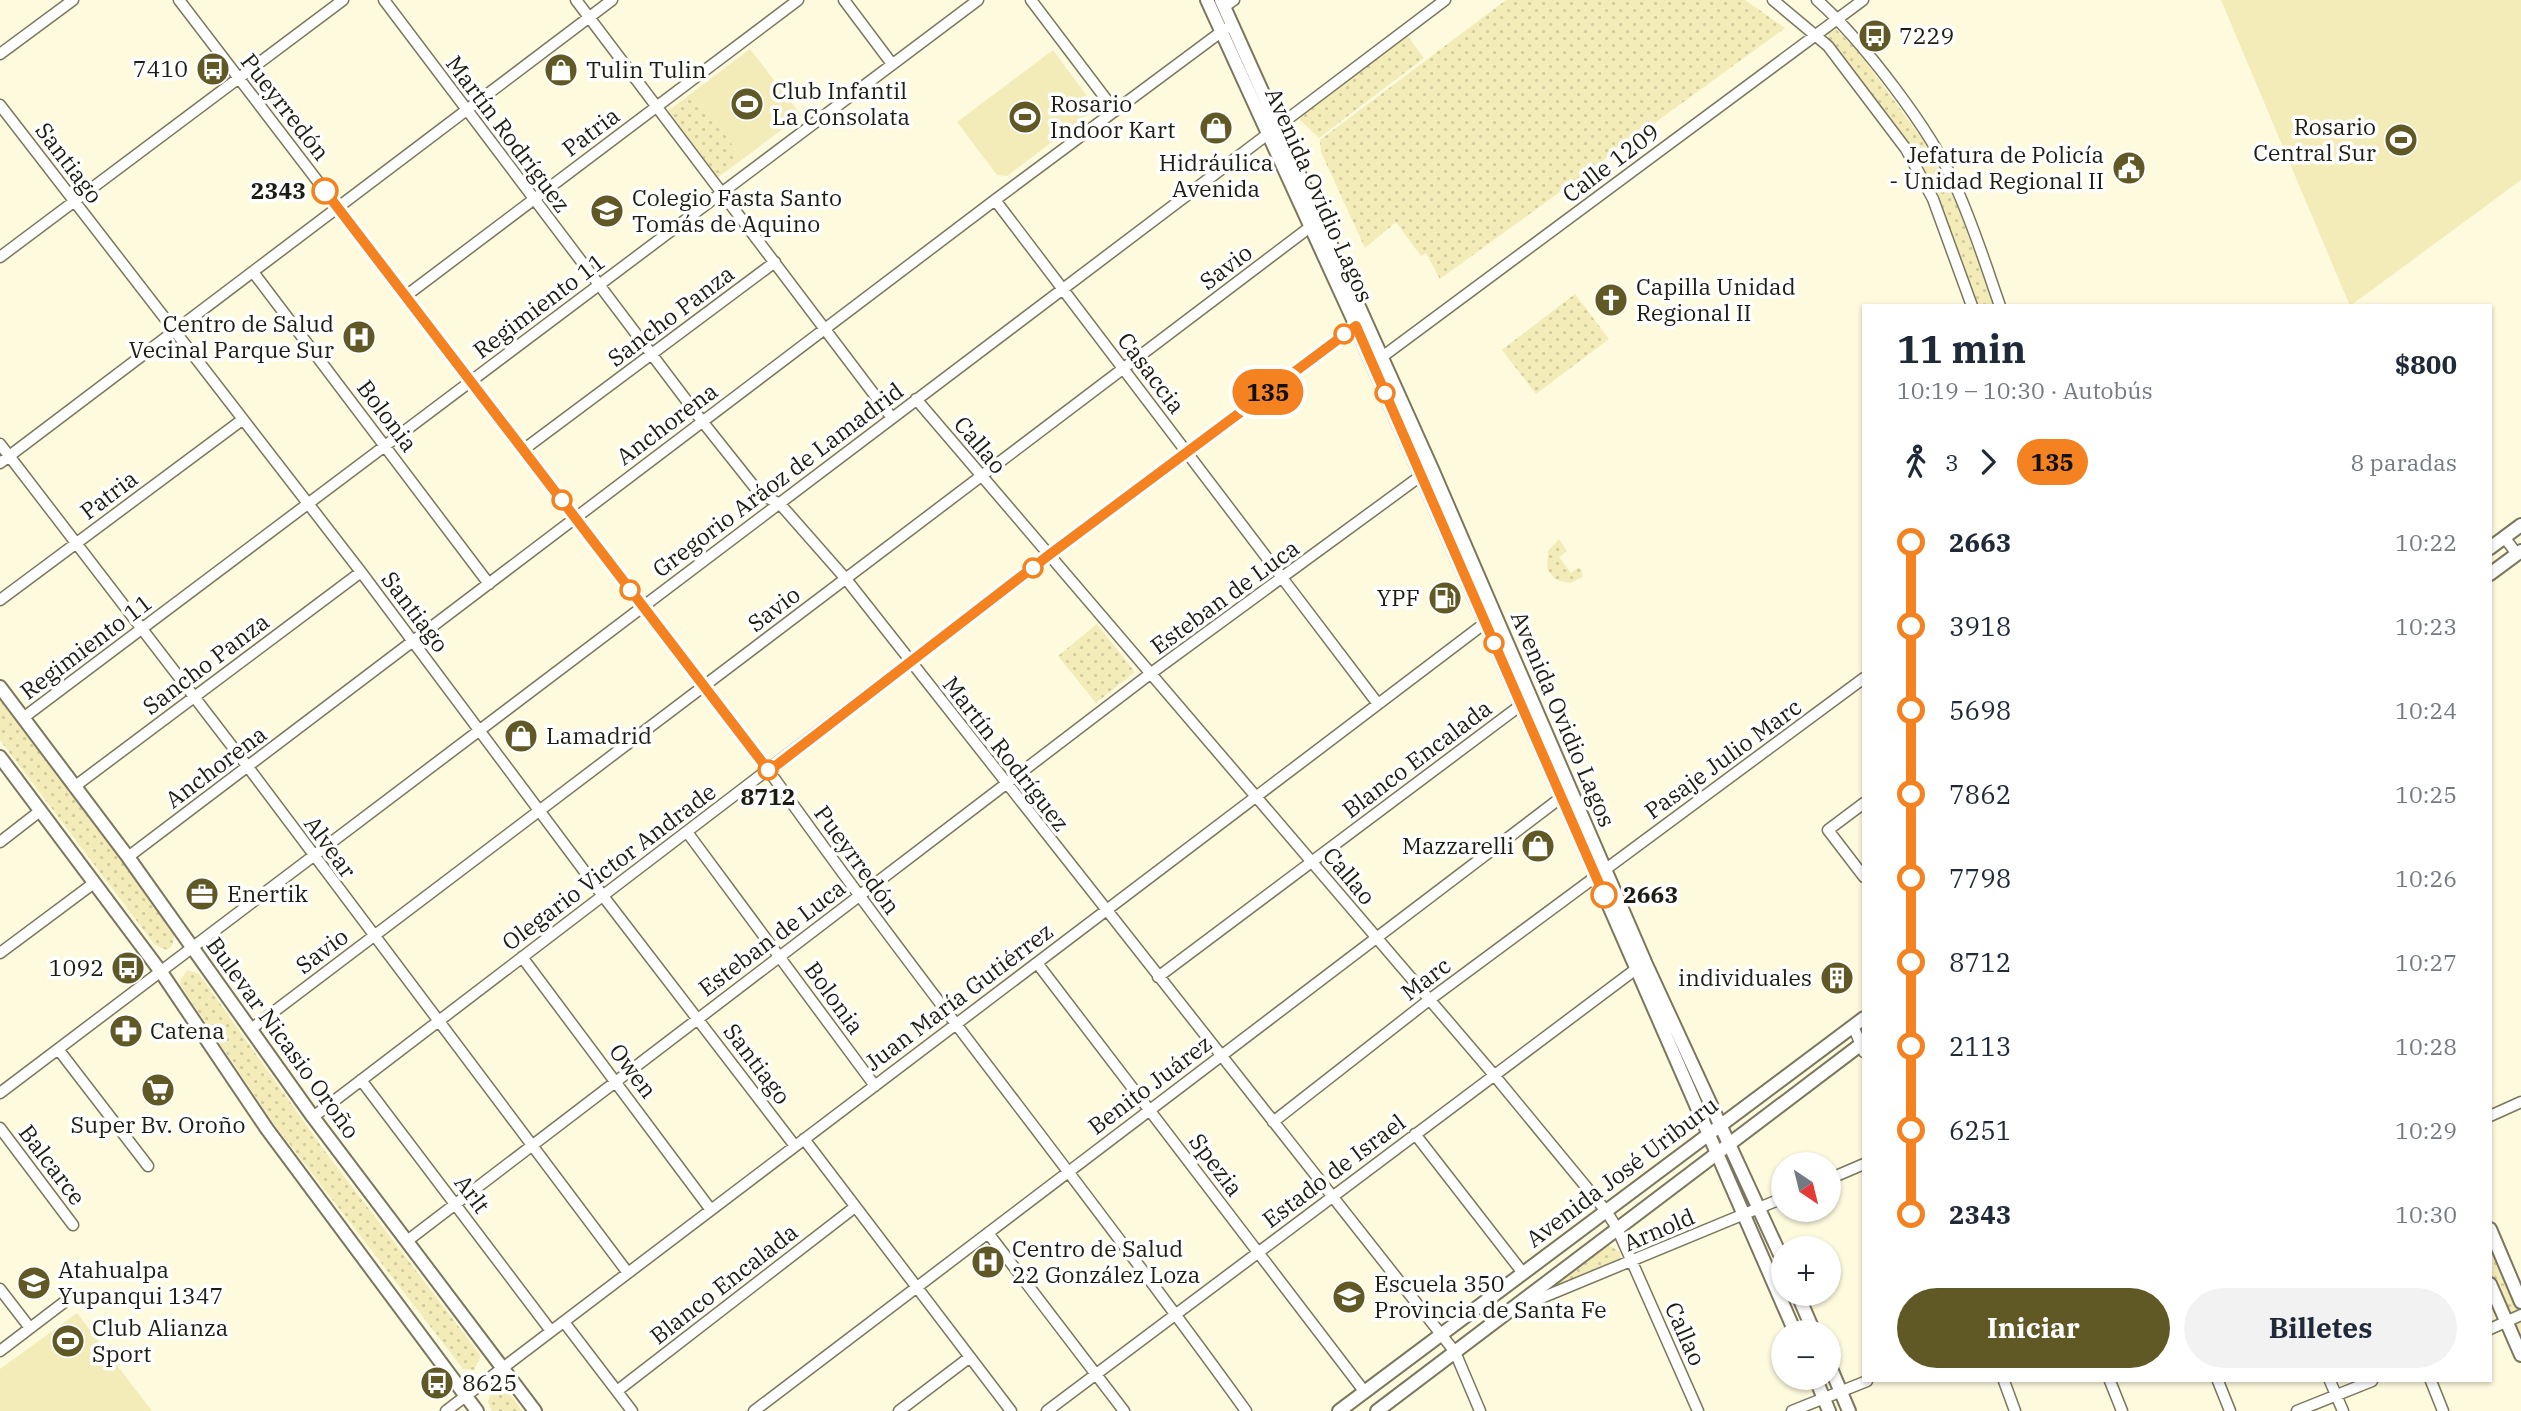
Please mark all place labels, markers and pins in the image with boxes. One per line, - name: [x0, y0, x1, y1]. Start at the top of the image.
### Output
- bus stop icon: 7229: [1856, 17, 1894, 55]
- place label: 7229: [1899, 20, 1954, 50]
- bus stop icon: 7410: [194, 50, 232, 88]
- shop icon: Tulin Tulin: [542, 51, 580, 89]
- place label: 7410: [133, 53, 188, 83]
- place label: Tulin Tulin: [586, 54, 707, 84]
- place label: Club Infantil La Consolata: [772, 75, 910, 131]
- sports icon: Club Infantil La Consolata: [728, 85, 766, 123]
- place label: Rosario Indoor Kart: [1050, 88, 1175, 144]
- sports icon: Rosario Indoor Kart: [1006, 98, 1044, 136]
- shop icon: Hidráulica Avenida: [1197, 109, 1235, 147]
- place label: Rosario Central Sur: [2253, 111, 2376, 167]
- sports icon: Rosario Central Sur: [2382, 121, 2420, 159]
- place label: Jefatura de Policía - Unidad Regional II: [1889, 139, 2104, 195]
- place label: Hidráulica Avenida: [1159, 147, 1273, 203]
- public building icon: Jefatura de Policía - Unidad Regional II: [2110, 149, 2148, 187]
- place label: 2343: [251, 175, 306, 205]
- marker: 2343: [312, 178, 338, 204]
- place label: Colegio Fasta Santo Tomás de Aquino: [632, 182, 842, 238]
- school or university icon: Colegio Fasta Santo Tomás de Aquino: [588, 192, 626, 230]
- place label: Capilla Unidad Regional II: [1636, 271, 1796, 327]
- church icon: Capilla Unidad Regional II: [1592, 281, 1630, 319]
- place label: Centro de Salud Vecinal Parque Sur: [129, 308, 334, 364]
- hospital icon: Centro de Salud Vecinal Parque Sur: [340, 318, 378, 356]
- unlabelled marker: [1334, 324, 1354, 344]
- unlabelled marker: [1375, 383, 1395, 403]
- unlabelled marker: [552, 490, 572, 510]
- unlabelled marker: [1023, 558, 1043, 578]
- fuel station icon: YPF: [1426, 579, 1464, 617]
- unlabelled marker: [620, 580, 640, 600]
- place label: YPF: [1377, 582, 1420, 612]
- unlabelled marker: [1484, 633, 1504, 653]
- shop icon: Lamadrid: [502, 717, 540, 755]
- place label: Lamadrid: [546, 720, 652, 750]
- marker: 8712: [758, 760, 778, 780]
- place label: 8712: [740, 781, 796, 811]
- shop icon: Mazzarelli: [1519, 827, 1557, 865]
- place label: Mazzarelli: [1402, 830, 1514, 860]
- office icon: Enertik: [183, 875, 221, 913]
- place label: Enertik: [227, 878, 309, 908]
- place label: 2663: [1623, 879, 1678, 909]
- marker: 2663: [1591, 882, 1617, 908]
- bus stop icon: 1092: [109, 949, 147, 987]
- place label: 1092: [49, 952, 104, 982]
- building icon: individuales: [1818, 959, 1856, 997]
- place label: individuales: [1678, 962, 1812, 992]
- pharmacy icon: Catena: [107, 1012, 145, 1050]
- place label: Catena: [150, 1015, 225, 1045]
- supermarket icon: Super Bv. Oroño: [139, 1071, 177, 1109]
- place label: Super Bv. Oroño: [71, 1109, 245, 1139]
- place label: Centro de Salud 22 González Loza: [1012, 1233, 1200, 1289]
- hospital icon: Centro de Salud 22 González Loza: [969, 1243, 1007, 1281]
- place label: Atahualpa Yupanqui 1347: [58, 1254, 223, 1310]
- school or university icon: Atahualpa Yupanqui 1347: [15, 1264, 53, 1302]
- place label: Escuela 350 Provincia de Santa Fe: [1374, 1268, 1607, 1324]
- school or university icon: Escuela 350 Provincia de Santa Fe: [1330, 1278, 1368, 1316]
- place label: Club Alianza Sport: [92, 1312, 228, 1368]
- sports icon: Club Alianza Sport: [49, 1322, 87, 1360]
- bus stop icon: 8625: [418, 1364, 456, 1402]
- place label: 8625: [462, 1367, 517, 1397]

